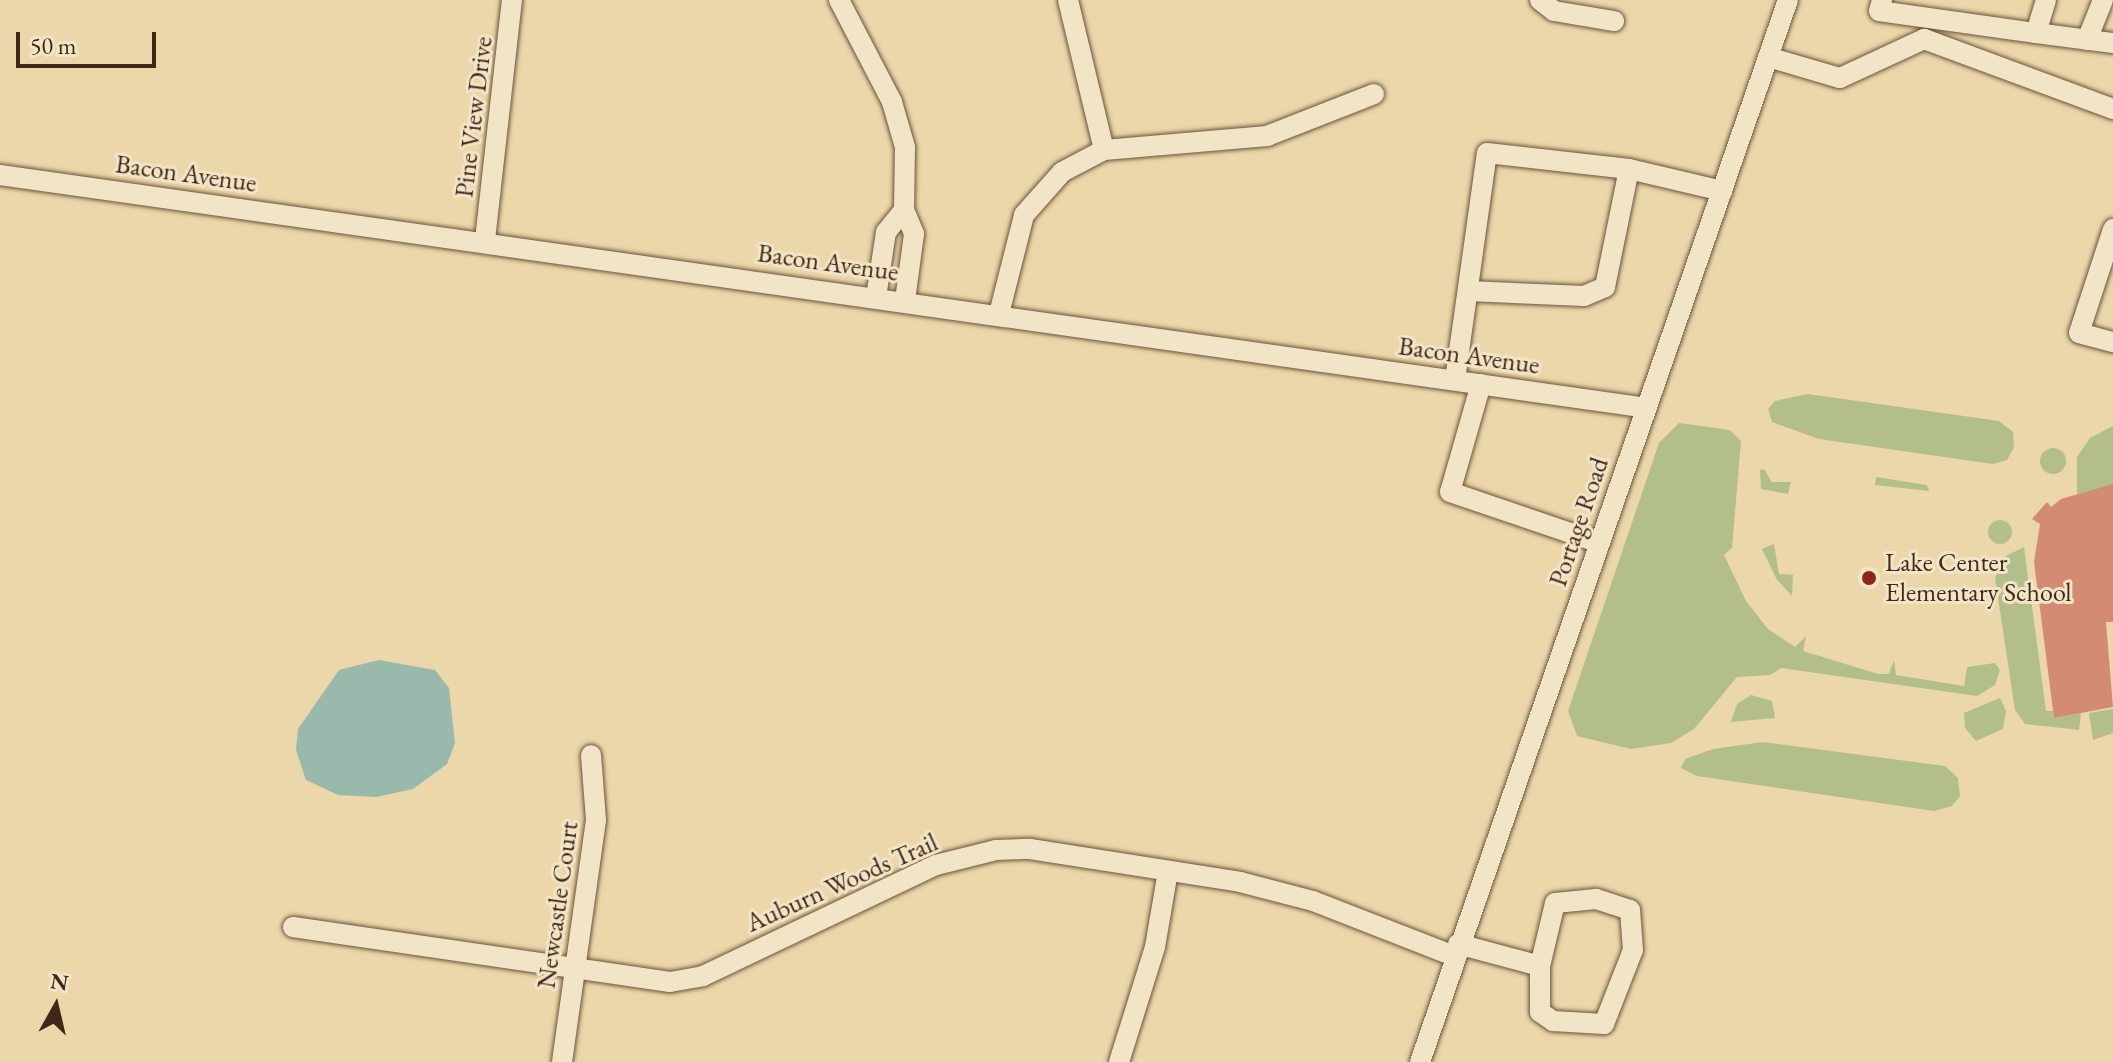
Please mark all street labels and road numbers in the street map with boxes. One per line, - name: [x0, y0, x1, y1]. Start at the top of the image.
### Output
- street label: Pine View Drive: [449, 35, 499, 199]
- street label: Bacon Avenue: [113, 149, 259, 199]
- street label: Bacon Avenue: [755, 238, 901, 288]
- street label: Bacon Avenue: [1396, 331, 1542, 381]
- street label: Portage Road: [1542, 453, 1616, 591]
- street label: Newcastle Court: [531, 819, 585, 991]
- street label: Auburn Woods Trail: [741, 827, 943, 939]

